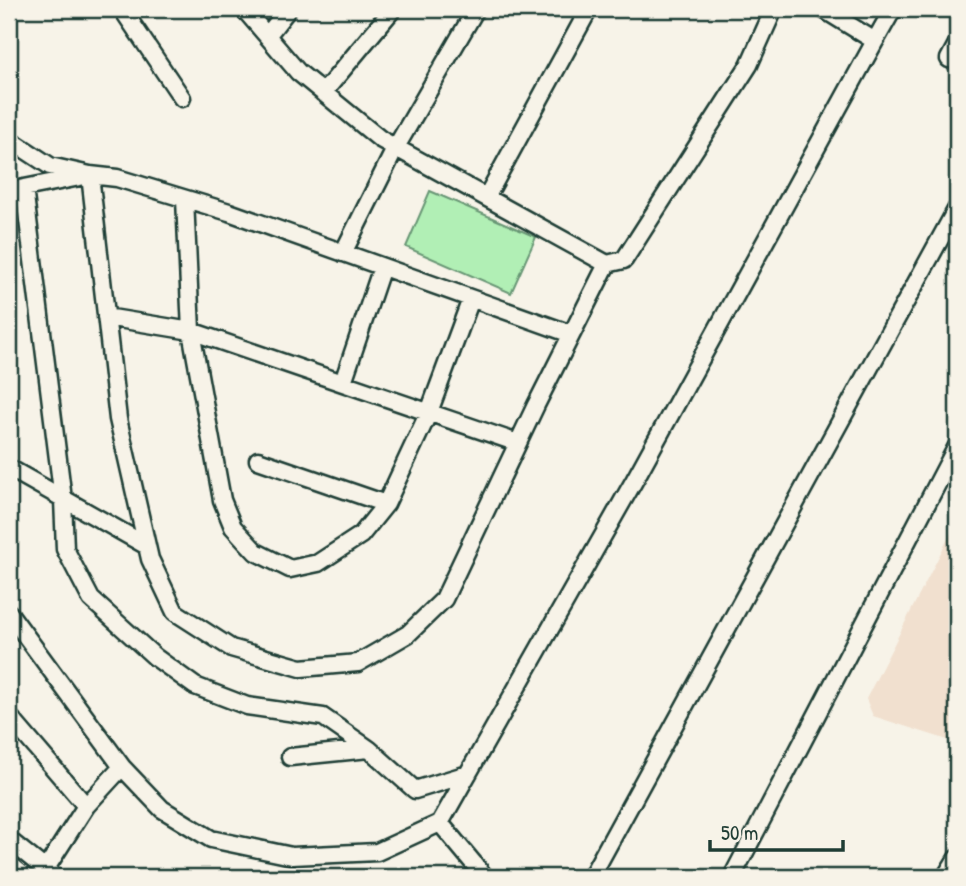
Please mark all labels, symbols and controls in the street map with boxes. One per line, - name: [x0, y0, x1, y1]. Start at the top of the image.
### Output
- scale bar: [710, 809, 844, 853]
- text: 50 m: [721, 818, 758, 847]

